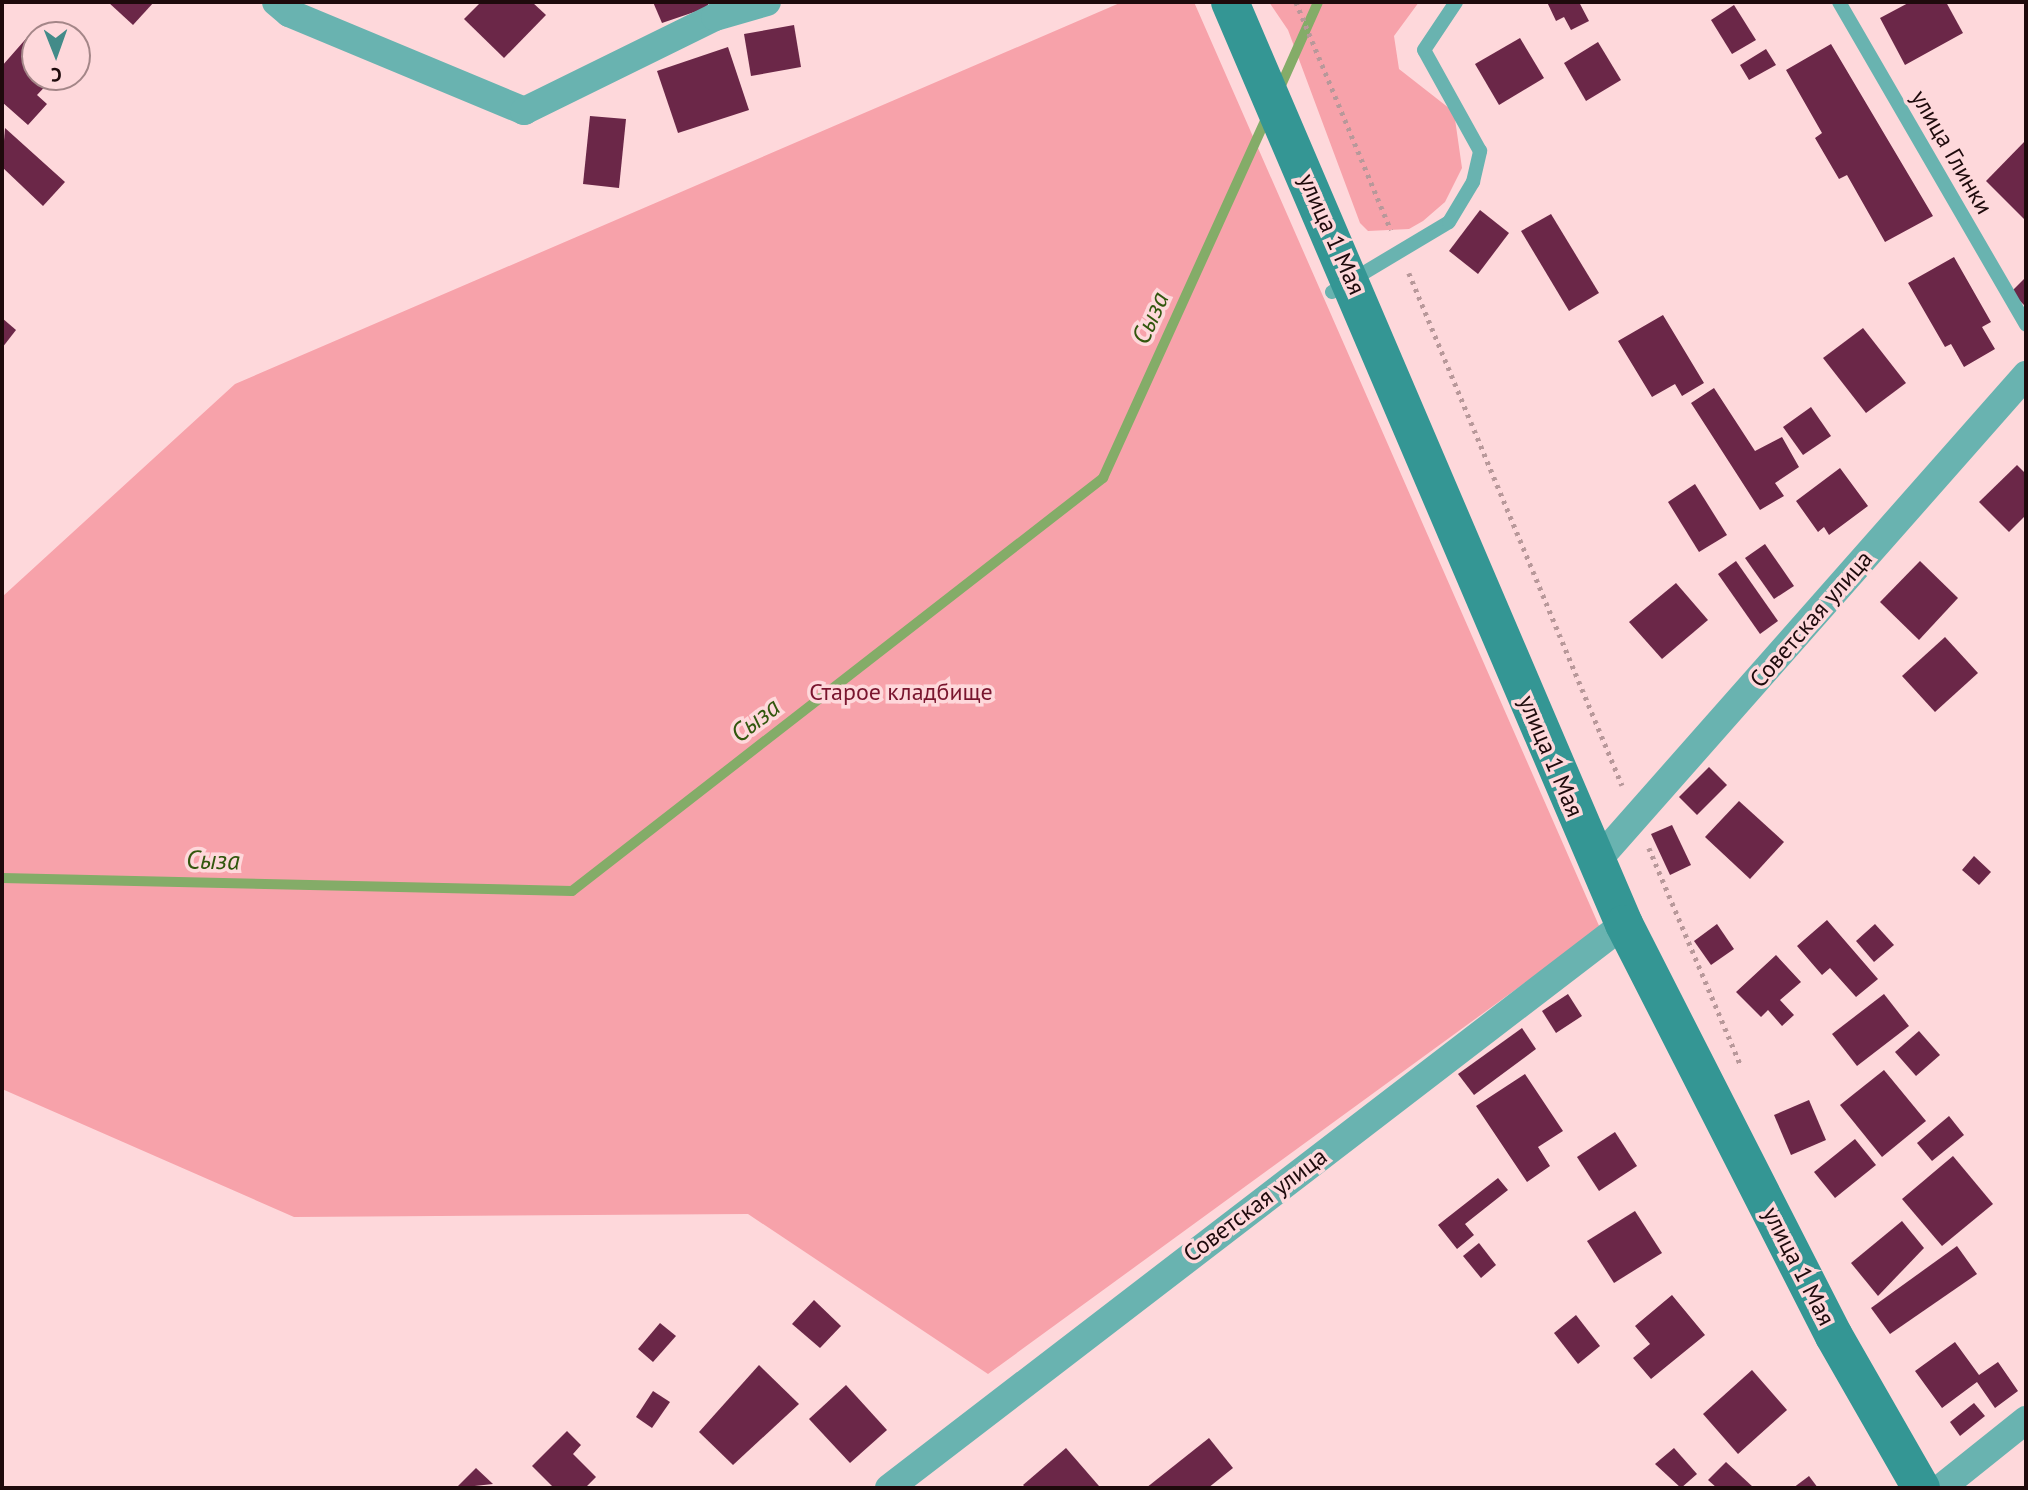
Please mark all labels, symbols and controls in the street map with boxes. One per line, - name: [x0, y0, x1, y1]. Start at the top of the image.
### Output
- north arrow: [21, 21, 91, 91]
- text: С: [51, 63, 62, 87]
- street label: улица Глинки: [1905, 85, 1999, 219]
- street label: улица 1 Мая: [1293, 169, 1371, 299]
- water label: Сыза: [1125, 287, 1175, 349]
- street label: Советская улица: [1744, 545, 1878, 693]
- park label: Старое кладбище: [809, 678, 993, 706]
- water label: Сыза: [724, 691, 786, 749]
- street label: улица 1 Мая: [1512, 691, 1590, 821]
- water label: Сыза: [186, 844, 240, 876]
- street label: Советская улица: [1178, 1142, 1332, 1268]
- street label: улица 1 Мая: [1757, 1202, 1841, 1330]

